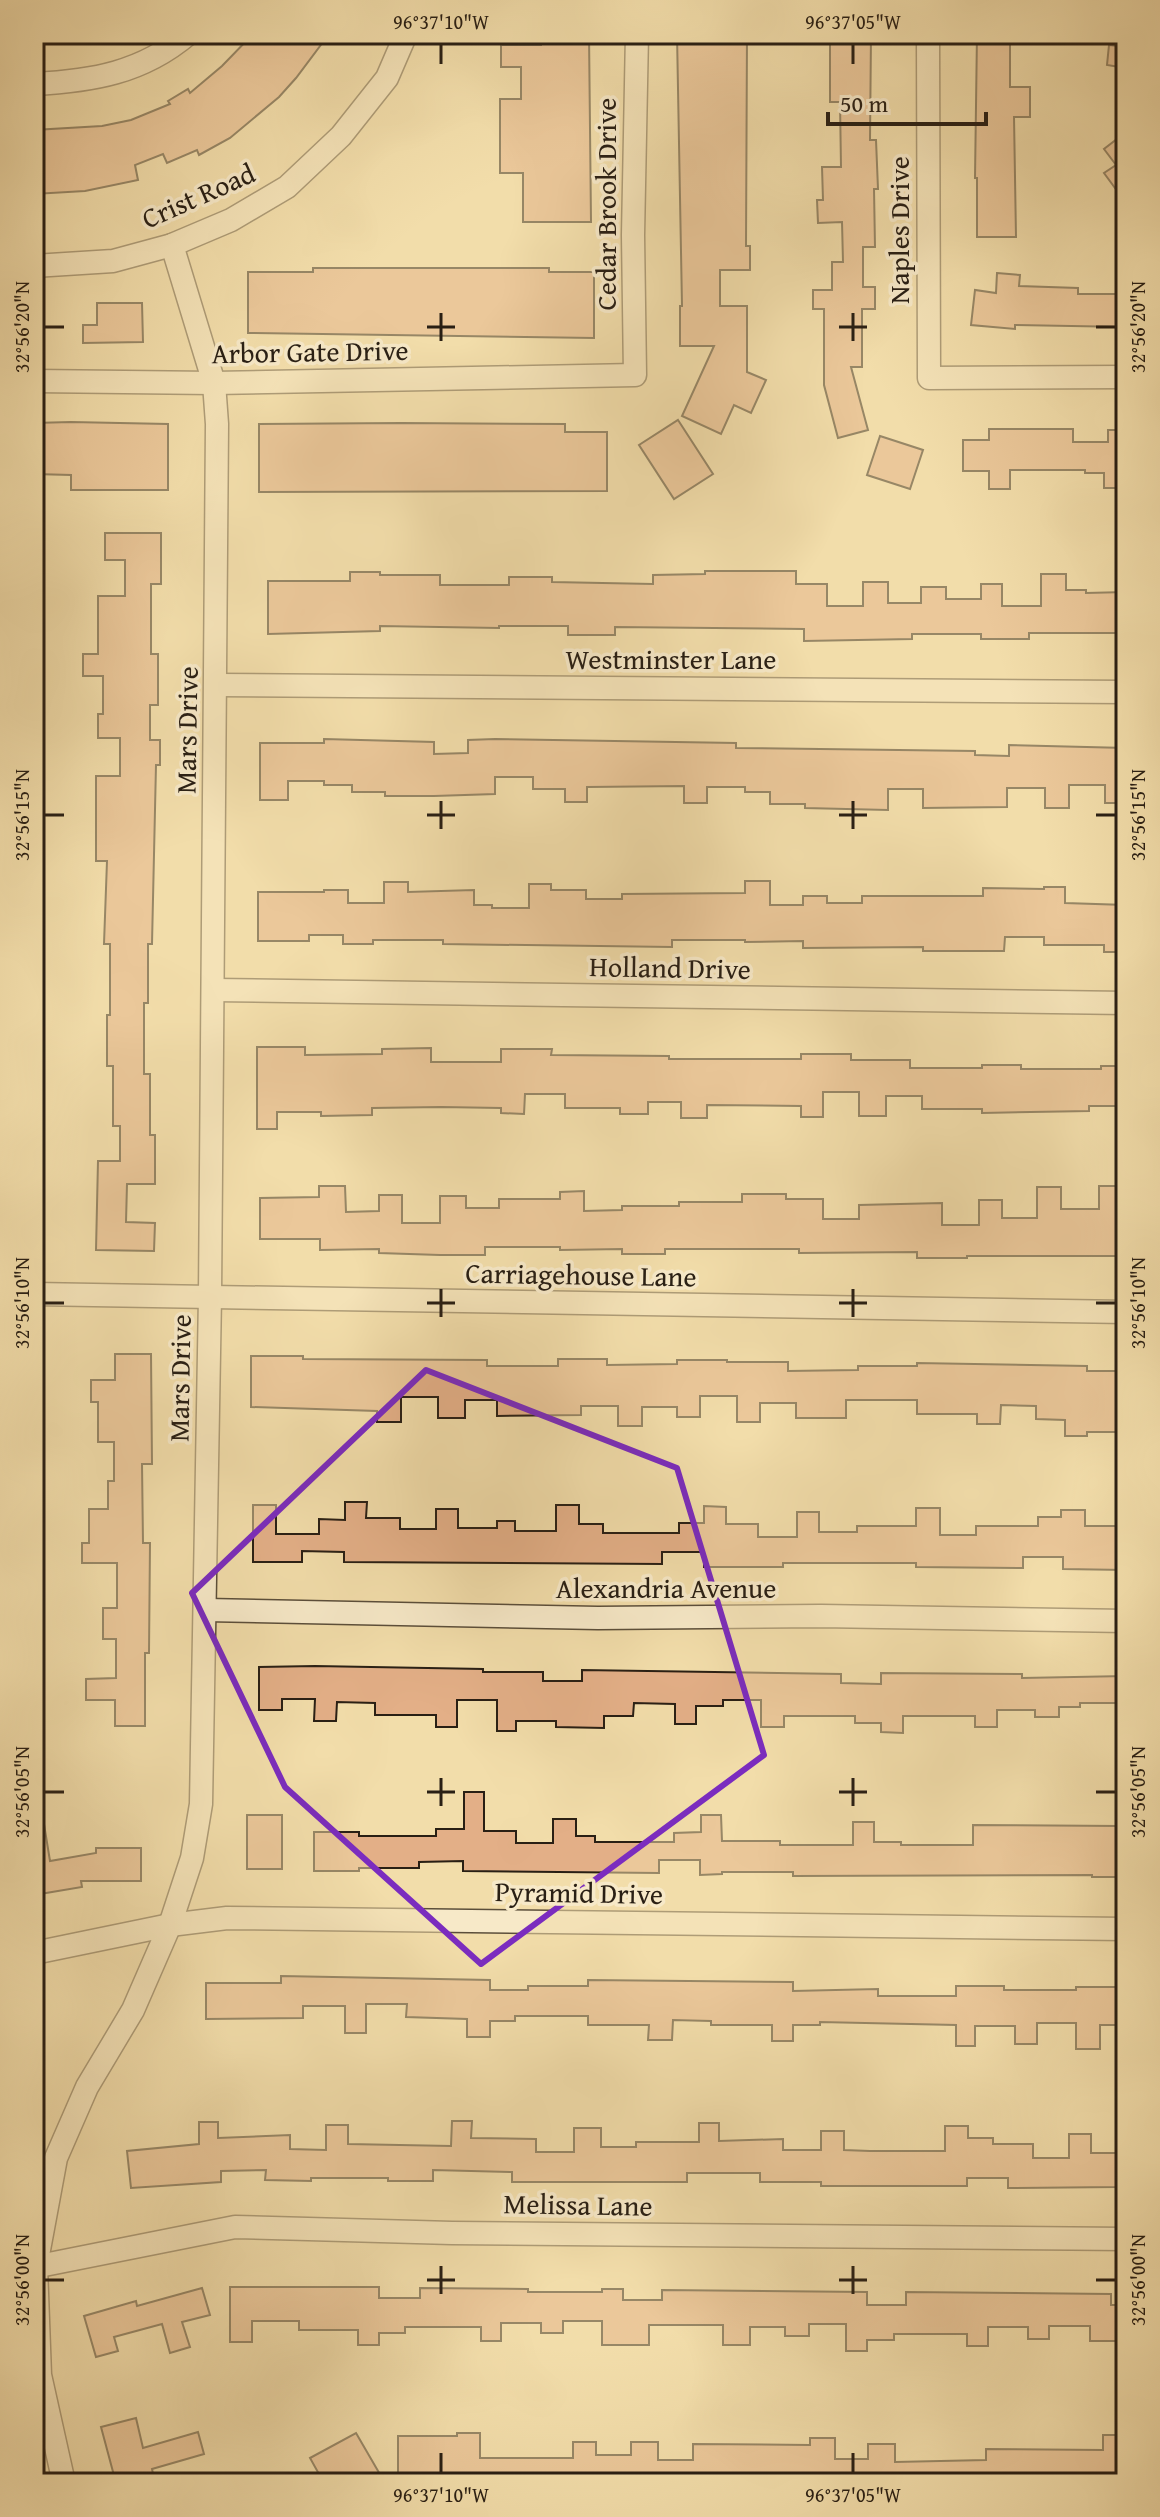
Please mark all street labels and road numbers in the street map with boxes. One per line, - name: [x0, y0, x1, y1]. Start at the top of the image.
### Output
- street label: Cedar Brook Drive: [585, 97, 626, 311]
- street label: Crist Road: [135, 152, 261, 238]
- street label: Naples Drive: [878, 156, 919, 304]
- street label: Arbor Gate Drive: [211, 329, 409, 373]
- street label: Westminster Lane: [566, 638, 776, 679]
- street label: Mars Drive: [164, 666, 208, 794]
- street label: Holland Drive: [589, 945, 751, 989]
- street label: Carriagehouse Lane: [465, 1251, 697, 1297]
- street label: Mars Drive: [157, 1314, 201, 1442]
- street label: Alexandria Avenue: [556, 1567, 776, 1608]
- street label: Pyramid Drive: [495, 1870, 663, 1914]
- street label: Melissa Lane: [503, 2182, 653, 2226]

